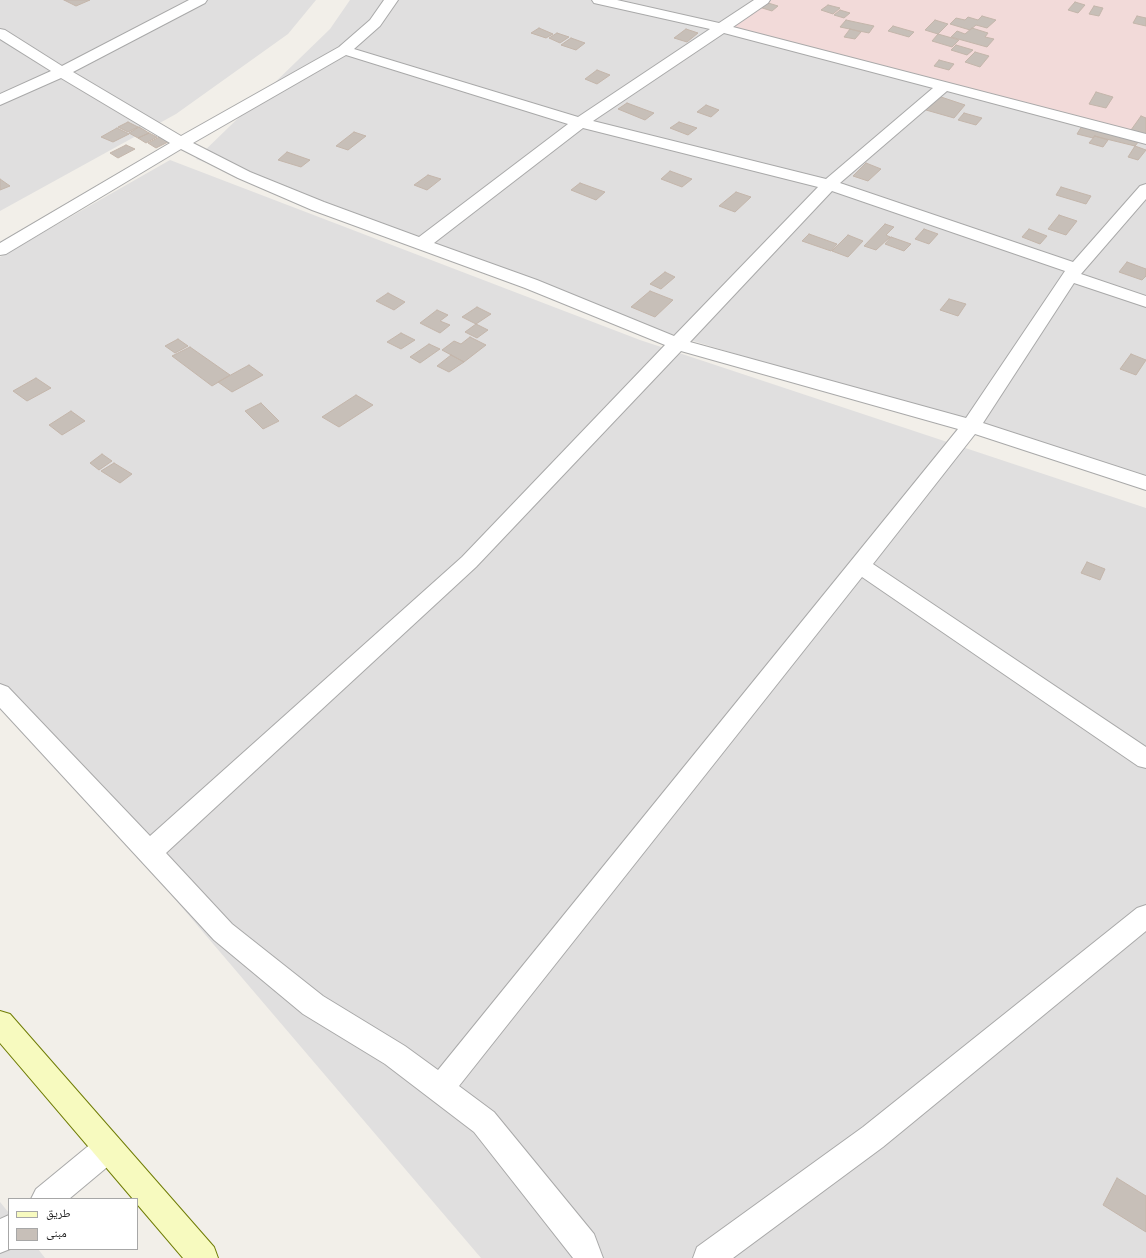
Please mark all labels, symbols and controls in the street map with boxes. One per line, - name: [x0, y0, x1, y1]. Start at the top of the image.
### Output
- legend: [8, 1198, 138, 1250]
- text: طريق: [46, 1205, 71, 1221]
- text: مبنى: [46, 1225, 67, 1241]

